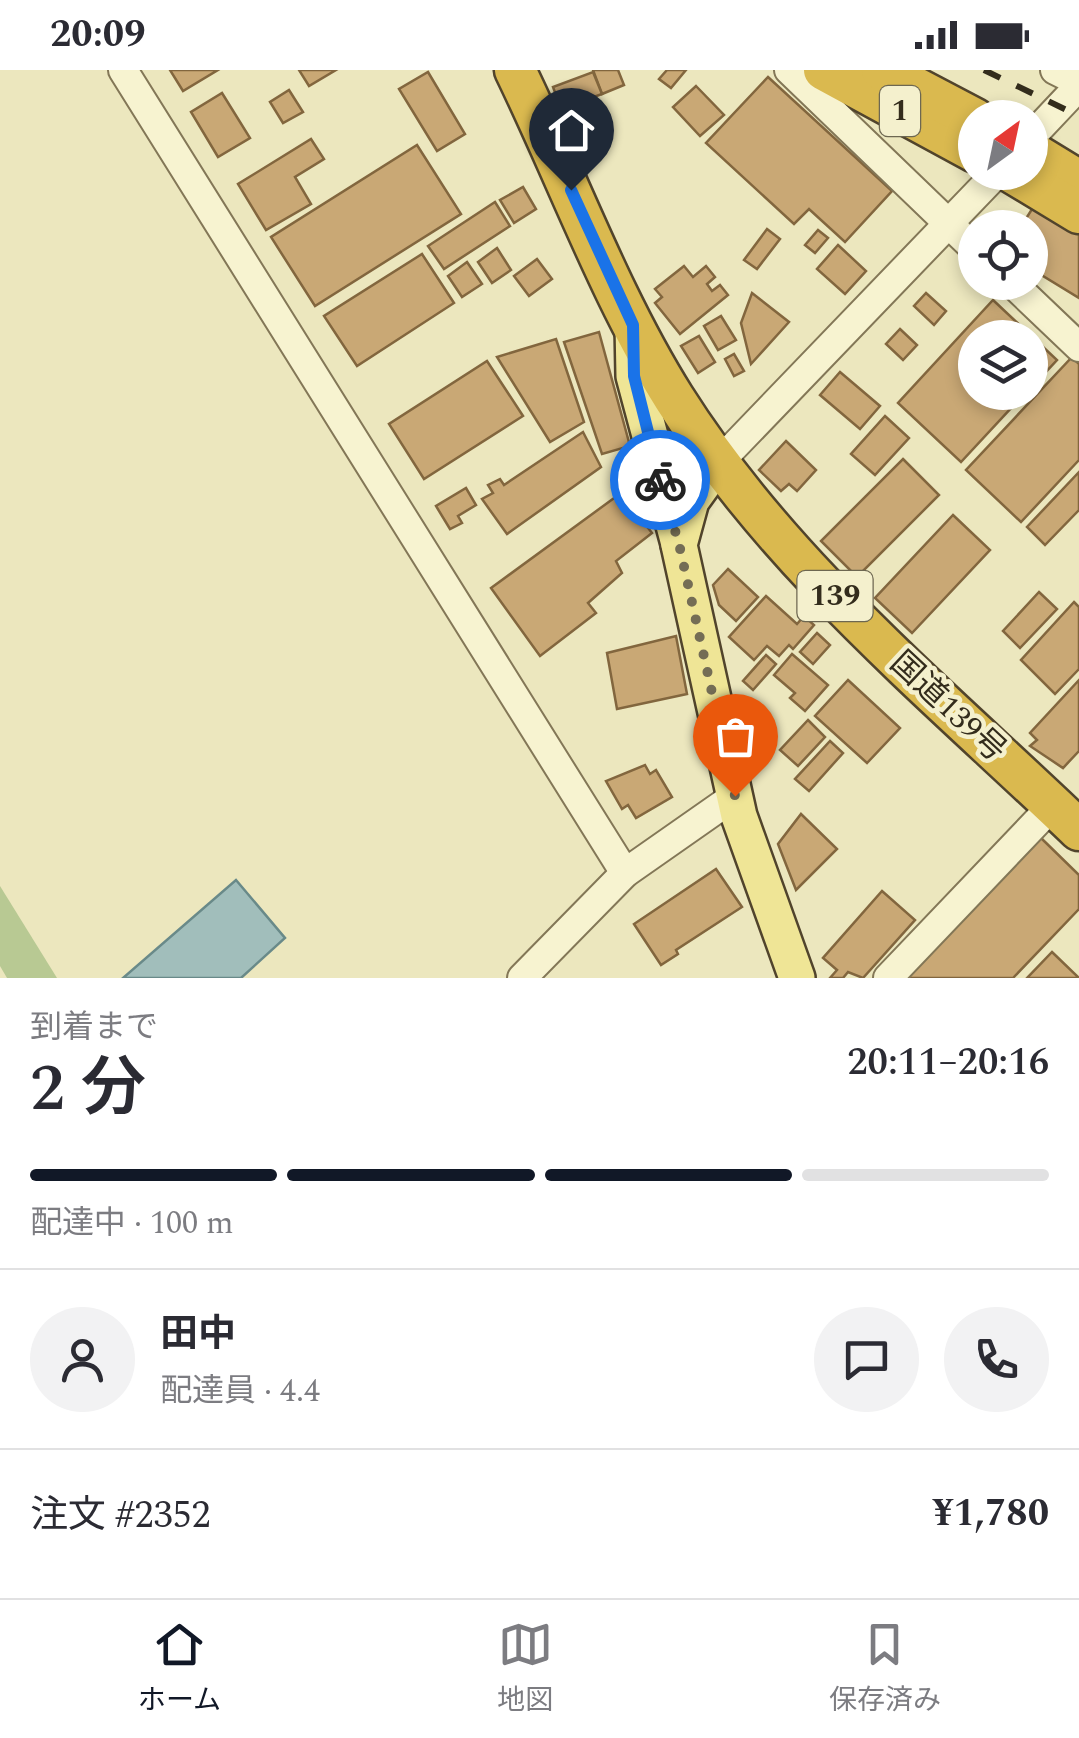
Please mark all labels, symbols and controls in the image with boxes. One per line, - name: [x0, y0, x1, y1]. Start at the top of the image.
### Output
- text: 20:09: [50, 6, 145, 64]
- road number: 1: [880, 86, 920, 136]
- pin: [529, 88, 614, 191]
- north arrow: [958, 100, 1048, 190]
- map controls: [958, 100, 1048, 410]
- icon: home: [544, 103, 599, 158]
- button: locate: [958, 210, 1048, 300]
- button: layers: [958, 320, 1048, 410]
- courier: [610, 430, 710, 530]
- icon: bike: [633, 453, 688, 508]
- road number: 139: [798, 571, 872, 621]
- street label: 国道139号: [879, 640, 1017, 774]
- pin: [693, 694, 778, 797]
- icon: bag: [708, 709, 763, 764]
- text: 到着まで: [30, 1003, 158, 1052]
- text: 20:11–20:16: [847, 1034, 1049, 1092]
- text: 2 分: [30, 1040, 146, 1139]
- text: 配達中 · 100 m: [30, 1199, 234, 1248]
- text: 田中: [160, 1306, 236, 1364]
- button: person: [30, 1307, 135, 1412]
- button: chat: [814, 1307, 919, 1412]
- button: phone: [944, 1307, 1049, 1412]
- text: 配達員 · 4.4: [160, 1367, 320, 1416]
- text: ¥1,780: [932, 1485, 1049, 1543]
- text: 注文 #2352: [30, 1487, 211, 1545]
- tab: ホーム: [138, 1617, 221, 1722]
- tab: 地図: [497, 1617, 553, 1722]
- tab: 保存済み: [829, 1617, 941, 1722]

